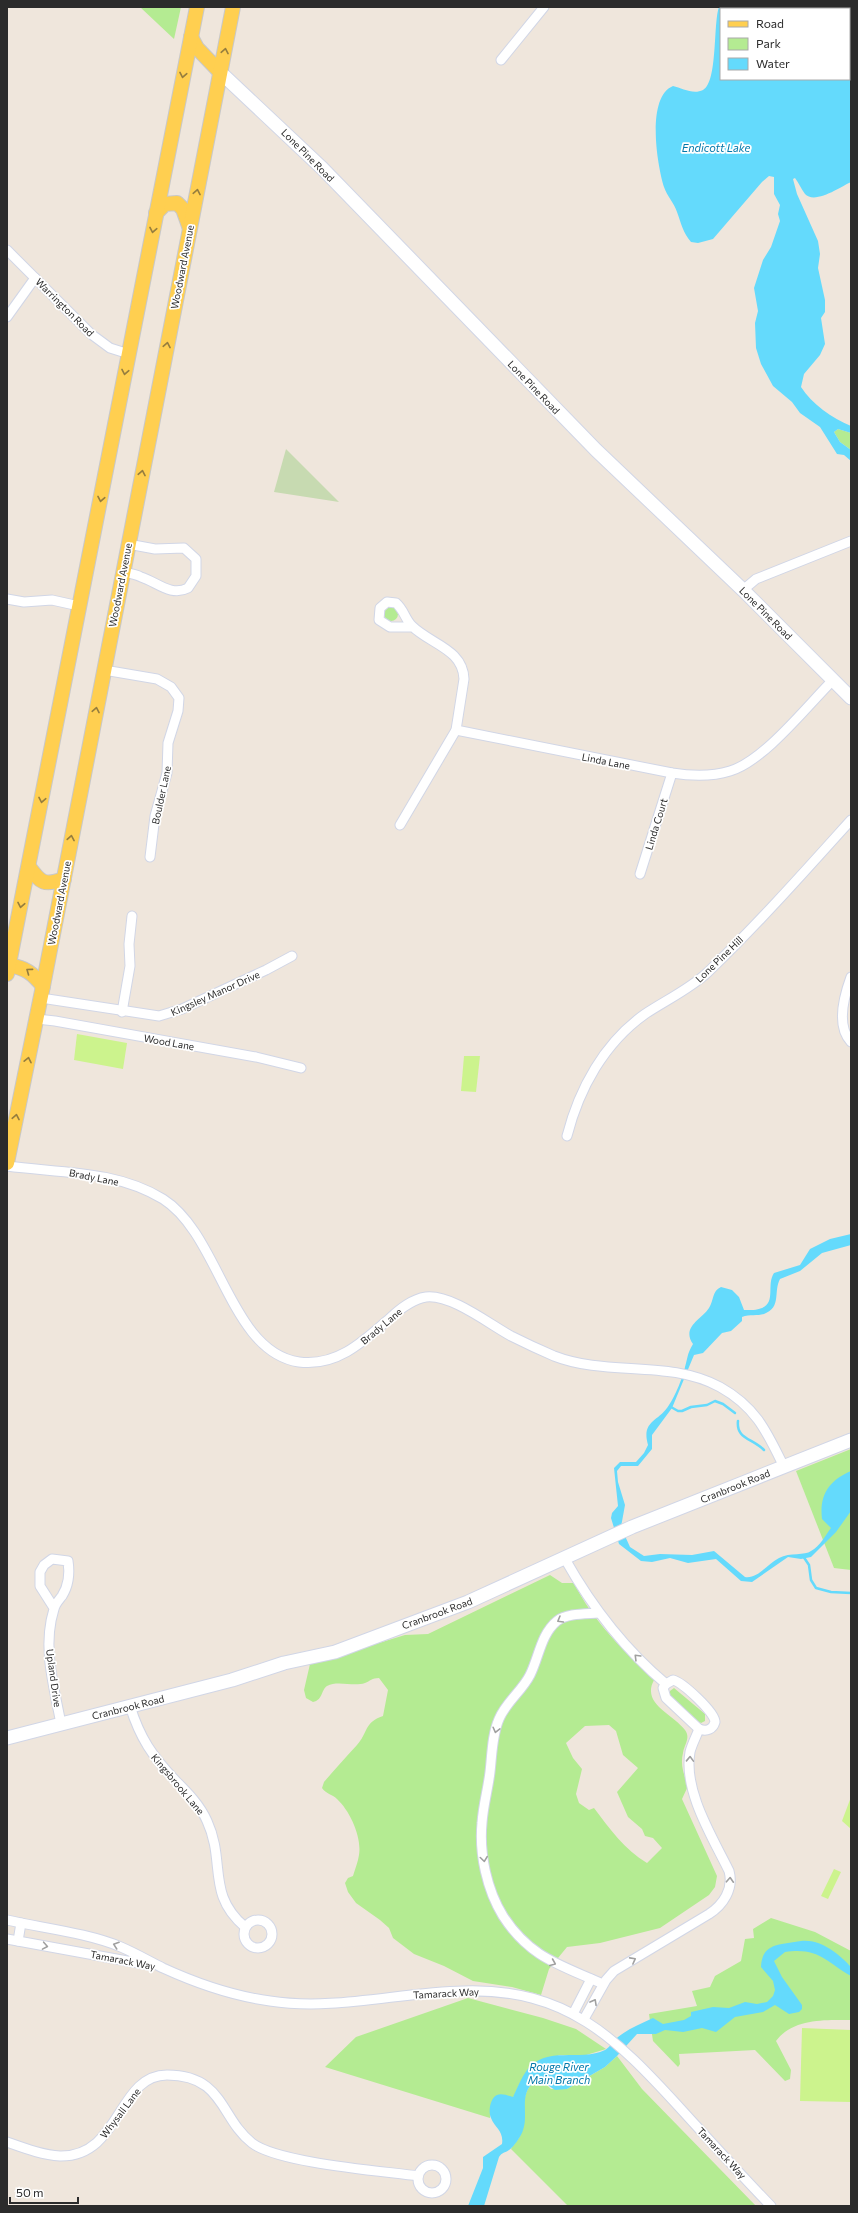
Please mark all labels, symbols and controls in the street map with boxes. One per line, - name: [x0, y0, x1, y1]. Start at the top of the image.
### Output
- legend: [720, 8, 850, 80]
- text: Road: [756, 16, 784, 30]
- text: Park: [756, 36, 782, 50]
- one-way arrow: [220, 48, 228, 54]
- text: Water: [756, 56, 790, 70]
- one-way arrow: [180, 72, 188, 78]
- street label: Lone Pine Road: [279, 126, 337, 184]
- water label: Endicott Lake: [682, 141, 750, 154]
- one-way arrow: [192, 189, 200, 195]
- street label: Woodward Avenue: [168, 224, 196, 310]
- one-way arrow: [149, 227, 157, 233]
- street label: Warrington Road: [33, 275, 97, 339]
- one-way arrow: [162, 342, 170, 348]
- street label: Lone Pine Road: [505, 358, 563, 416]
- one-way arrow: [122, 369, 130, 375]
- one-way arrow: [138, 470, 146, 476]
- one-way arrow: [97, 496, 105, 502]
- street label: Woodward Avenue: [106, 542, 134, 628]
- street label: Lone Pine Road: [737, 584, 795, 642]
- one-way arrow: [91, 707, 99, 713]
- street label: Linda Lane: [581, 750, 631, 772]
- street label: Boulder Lane: [149, 765, 173, 825]
- one-way arrow: [38, 797, 46, 803]
- street label: Linda Court: [642, 797, 670, 851]
- one-way arrow: [67, 835, 75, 841]
- street label: Woodward Avenue: [45, 860, 73, 946]
- one-way arrow: [17, 902, 26, 908]
- street label: Lone Pine Hill: [693, 933, 745, 985]
- street label: Kingsley Manor Drive: [169, 968, 261, 1018]
- one-way arrow: [26, 969, 33, 976]
- street label: Wood Lane: [143, 1032, 195, 1052]
- one-way arrow: [23, 1057, 31, 1063]
- one-way arrow: [11, 1114, 20, 1120]
- street label: Brady Lane: [68, 1166, 120, 1188]
- street label: Brady Lane: [358, 1305, 404, 1347]
- street label: Cranbrook Road: [698, 1466, 772, 1505]
- street label: Cranbrook Road: [400, 1595, 474, 1631]
- one-way arrow: [557, 1616, 564, 1623]
- street label: Upland Drive: [44, 1648, 64, 1708]
- one-way arrow: [634, 1654, 642, 1662]
- street label: Cranbrook Road: [91, 1692, 166, 1722]
- one-way arrow: [492, 1727, 500, 1733]
- street label: Kingsbrook Lane: [149, 1751, 207, 1817]
- one-way arrow: [685, 1756, 694, 1762]
- one-way arrow: [479, 1856, 488, 1862]
- one-way arrow: [725, 1877, 734, 1883]
- one-way arrow: [42, 1941, 49, 1950]
- one-way arrow: [113, 1942, 120, 1950]
- street label: Tamarack Way: [89, 1948, 157, 1972]
- one-way arrow: [629, 1957, 636, 1965]
- one-way arrow: [549, 1958, 556, 1966]
- street label: Tamarack Way: [413, 1985, 479, 2001]
- one-way arrow: [589, 1998, 596, 2006]
- water label: Rouge River Main Branch: [528, 2060, 590, 2086]
- street label: Whysall Lane: [97, 2086, 143, 2140]
- street label: Tamarack Way: [695, 2125, 749, 2181]
- scale bar: [10, 2179, 78, 2205]
- text: 50 m: [16, 2185, 44, 2199]

